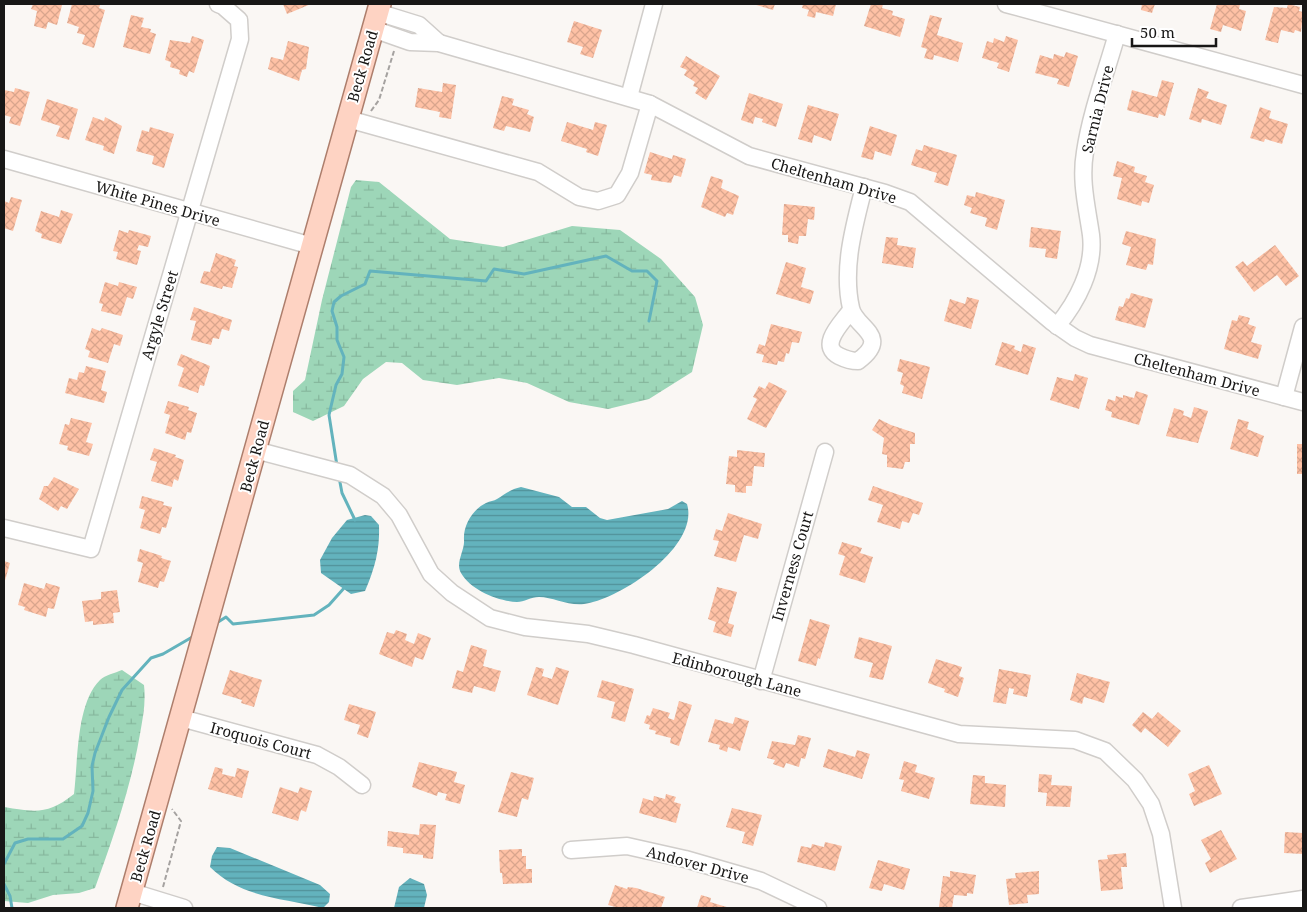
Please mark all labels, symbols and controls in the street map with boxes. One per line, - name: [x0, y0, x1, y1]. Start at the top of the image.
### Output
- scale bar: [1132, 15, 1216, 47]
- text: 50 m: [1140, 22, 1175, 42]
- street label: Beck Road: [342, 28, 382, 104]
- street label: Sarnia Drive: [1076, 63, 1118, 155]
- street label: Cheltenham Drive: [769, 152, 899, 208]
- street label: White Pines Drive: [93, 176, 223, 230]
- street label: Argyle Street: [136, 268, 182, 362]
- street label: Cheltenham Drive: [1132, 348, 1262, 400]
- street label: Beck Road: [235, 418, 273, 494]
- street label: Inverness Court: [767, 509, 817, 623]
- street label: Edinborough Lane: [670, 647, 804, 701]
- street label: Iroquois Court: [208, 717, 314, 763]
- street label: Beck Road: [125, 808, 165, 884]
- street label: Andover Drive: [645, 841, 751, 887]

